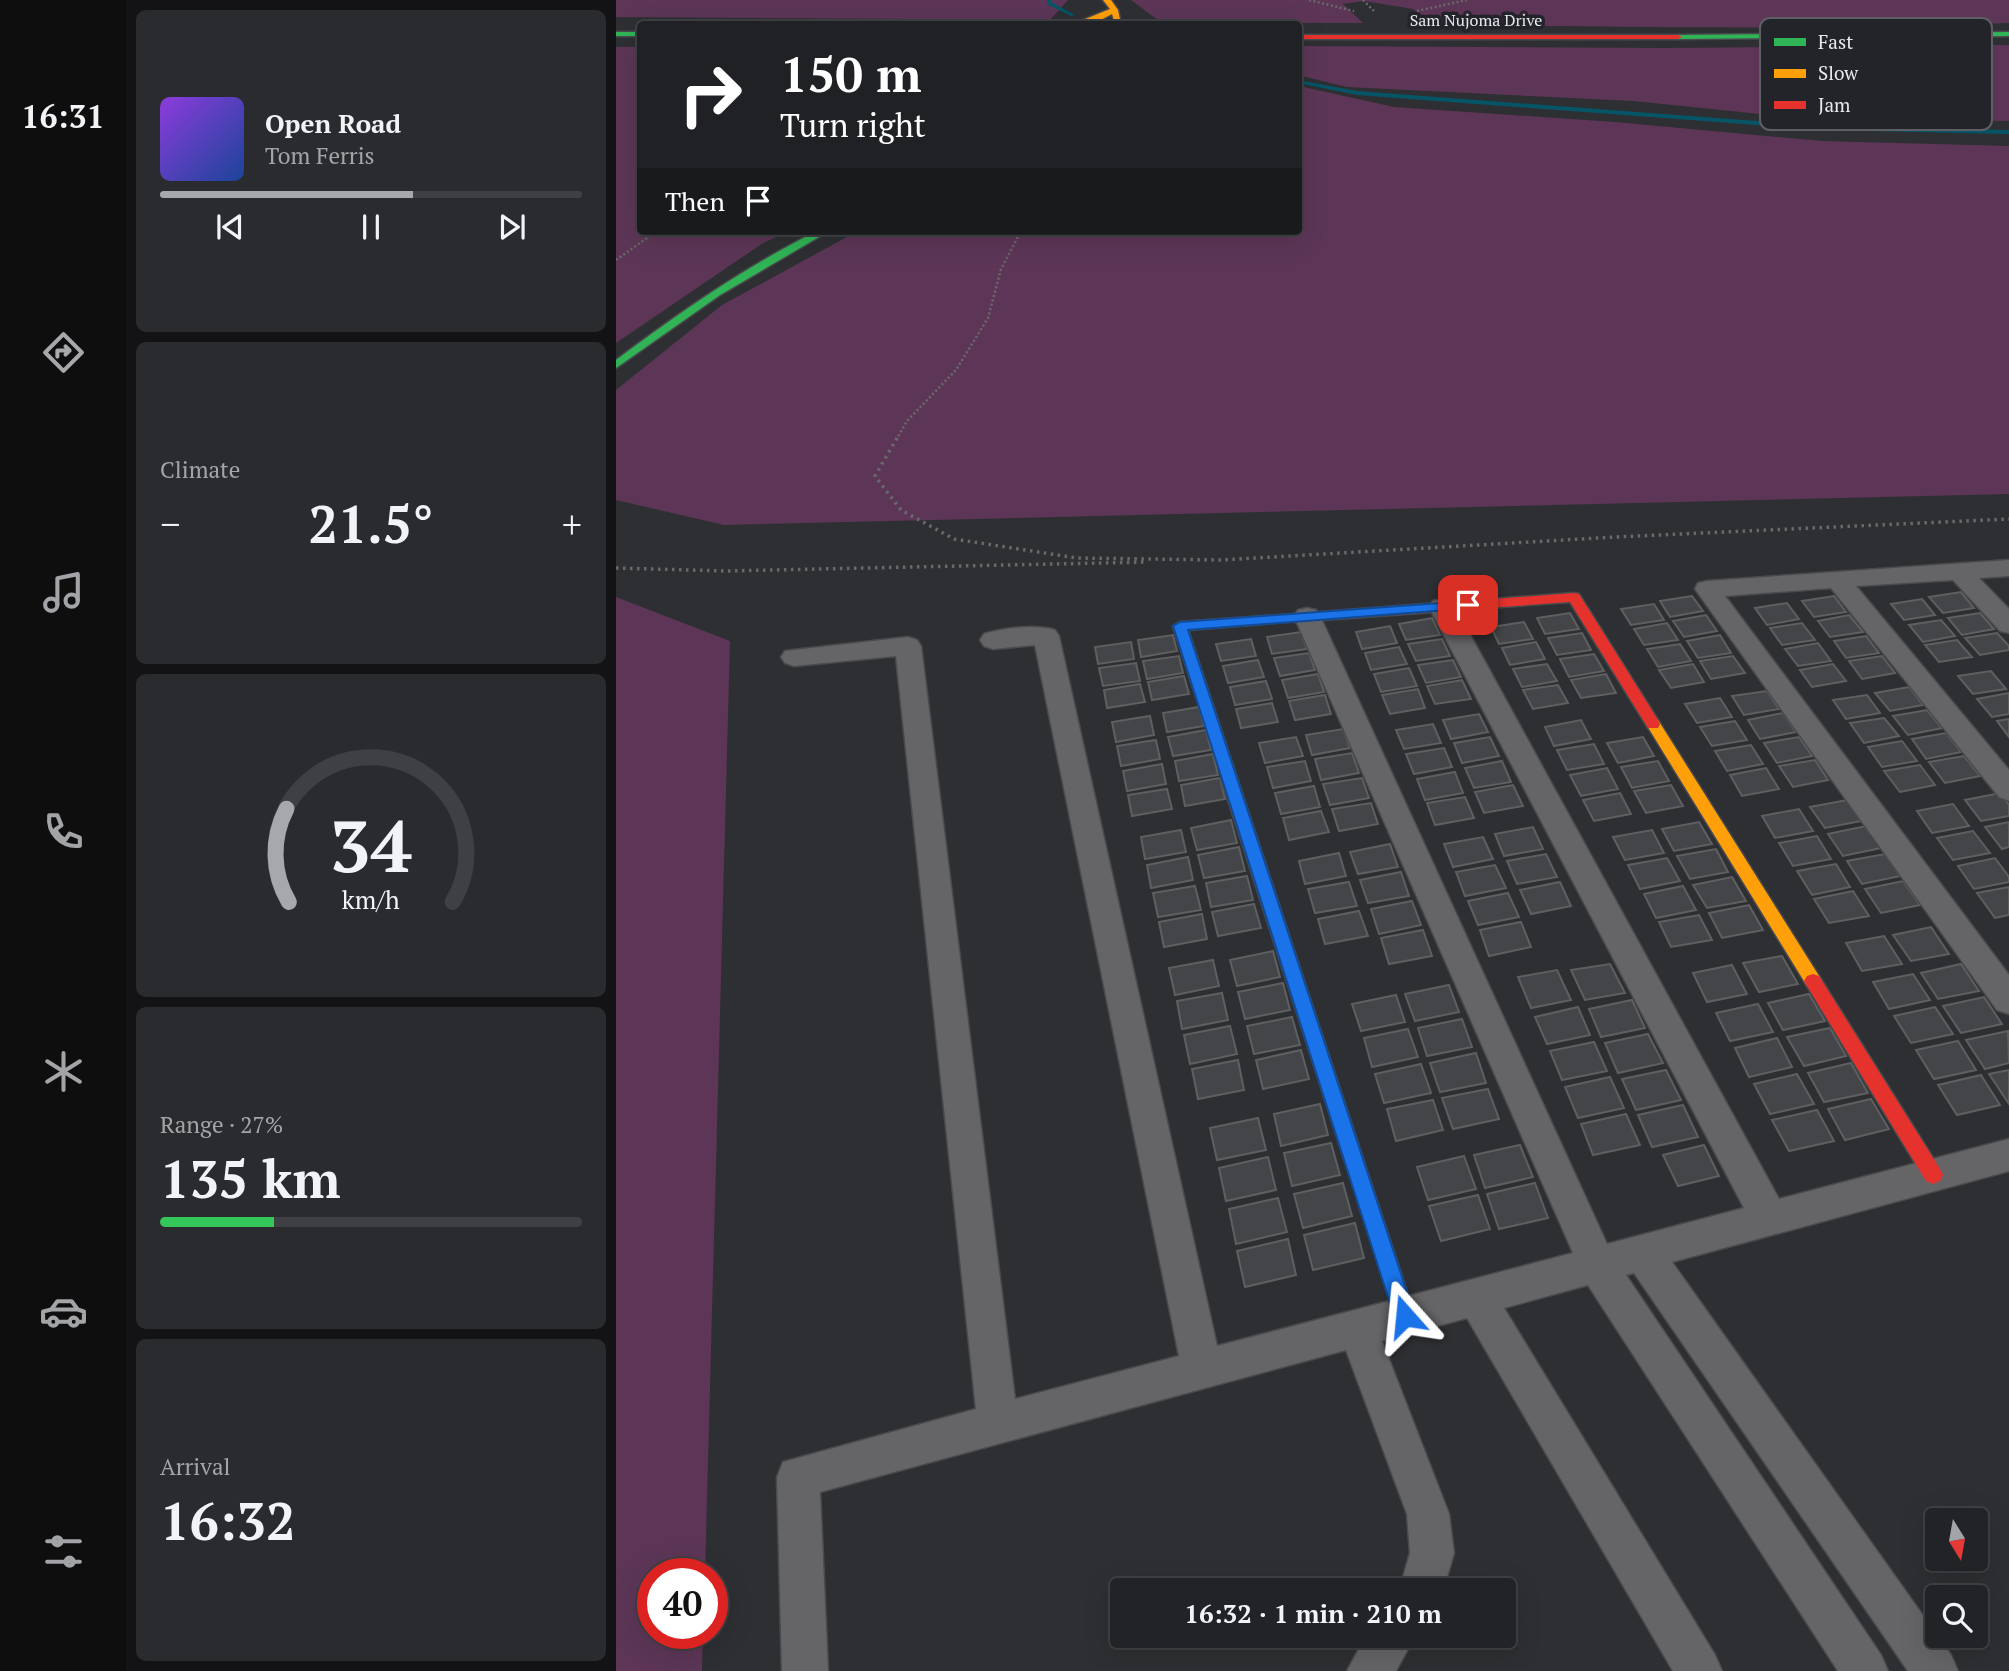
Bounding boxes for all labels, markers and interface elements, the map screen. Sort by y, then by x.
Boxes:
street label: Sam Nujoma Drive [1410,9,1542,31]
legend [1760,18,1992,130]
text: Fast [1818,29,1853,54]
text: 150 m [780,41,922,106]
icon: right [665,49,756,140]
text: Slow [1818,60,1859,85]
text: Jam [1818,92,1851,117]
text: 16:31 [21,95,105,137]
text: Turn right [780,104,926,146]
text: Open Road [265,106,401,140]
text: Tom Ferris [265,140,375,171]
icon: arrive [739,182,777,220]
text: Then [665,184,725,218]
icon: previous [211,208,249,246]
icon: pause [352,208,390,246]
icon: next [493,208,531,246]
icon: directions [39,328,88,377]
text: Climate [160,454,240,485]
text: 21.5° [308,489,434,558]
text: − [160,499,180,549]
text: + [562,499,582,549]
icon: music [39,568,88,617]
pin [1438,575,1498,635]
icon: arrive [1449,586,1487,624]
text: 34 [330,796,412,893]
icon: phone [39,807,88,856]
text: km/h [342,882,400,915]
icon: climate [39,1047,88,1096]
text: Range · 27% [160,1109,283,1140]
text: 135 km [160,1144,341,1213]
position arrow [1368,1279,1442,1353]
icon: car [39,1287,88,1336]
text: Arrival [160,1451,231,1482]
text: 16:32 [160,1486,295,1555]
north arrow [1925,1508,1988,1572]
map controls [1925,1508,1988,1648]
icon: filters [39,1527,88,1576]
speed limit sign: 40 [637,1558,728,1649]
button: search [1925,1585,1988,1648]
text: 16:32 · 1 min · 210 m [1184,1596,1442,1630]

